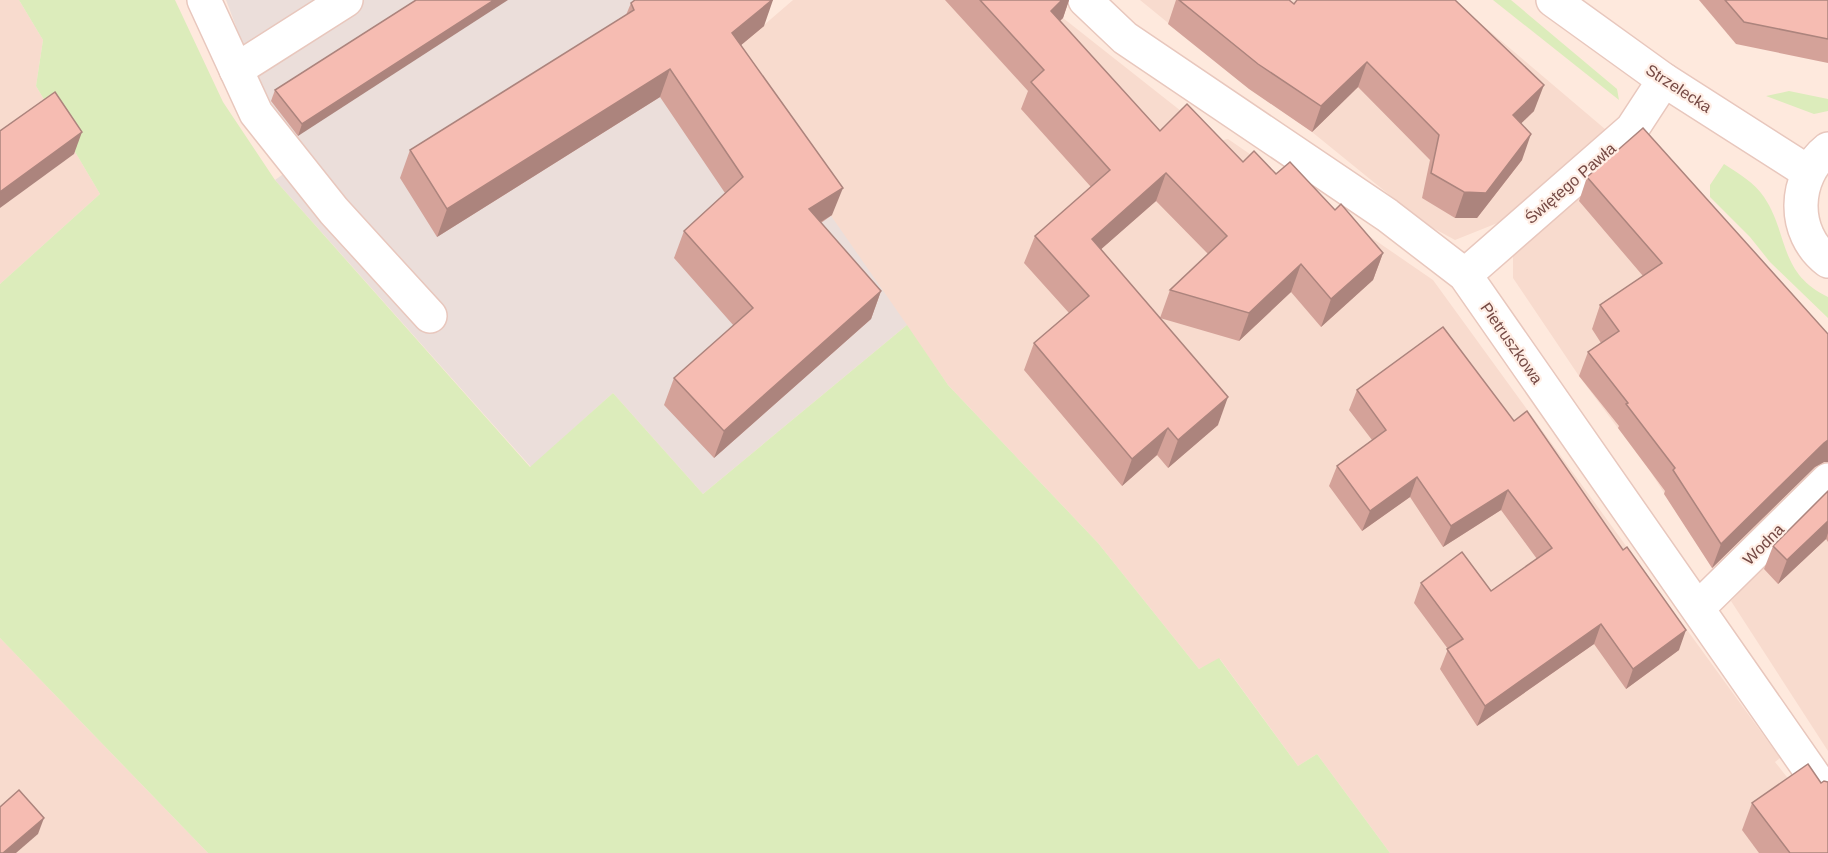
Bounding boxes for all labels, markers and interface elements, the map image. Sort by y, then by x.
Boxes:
street label: Strzelecka [1643,61,1715,116]
street label: Świętego Pawła [1521,139,1619,227]
street label: Pietruszkowa [1477,299,1546,387]
street label: Wodna [1740,520,1787,568]

